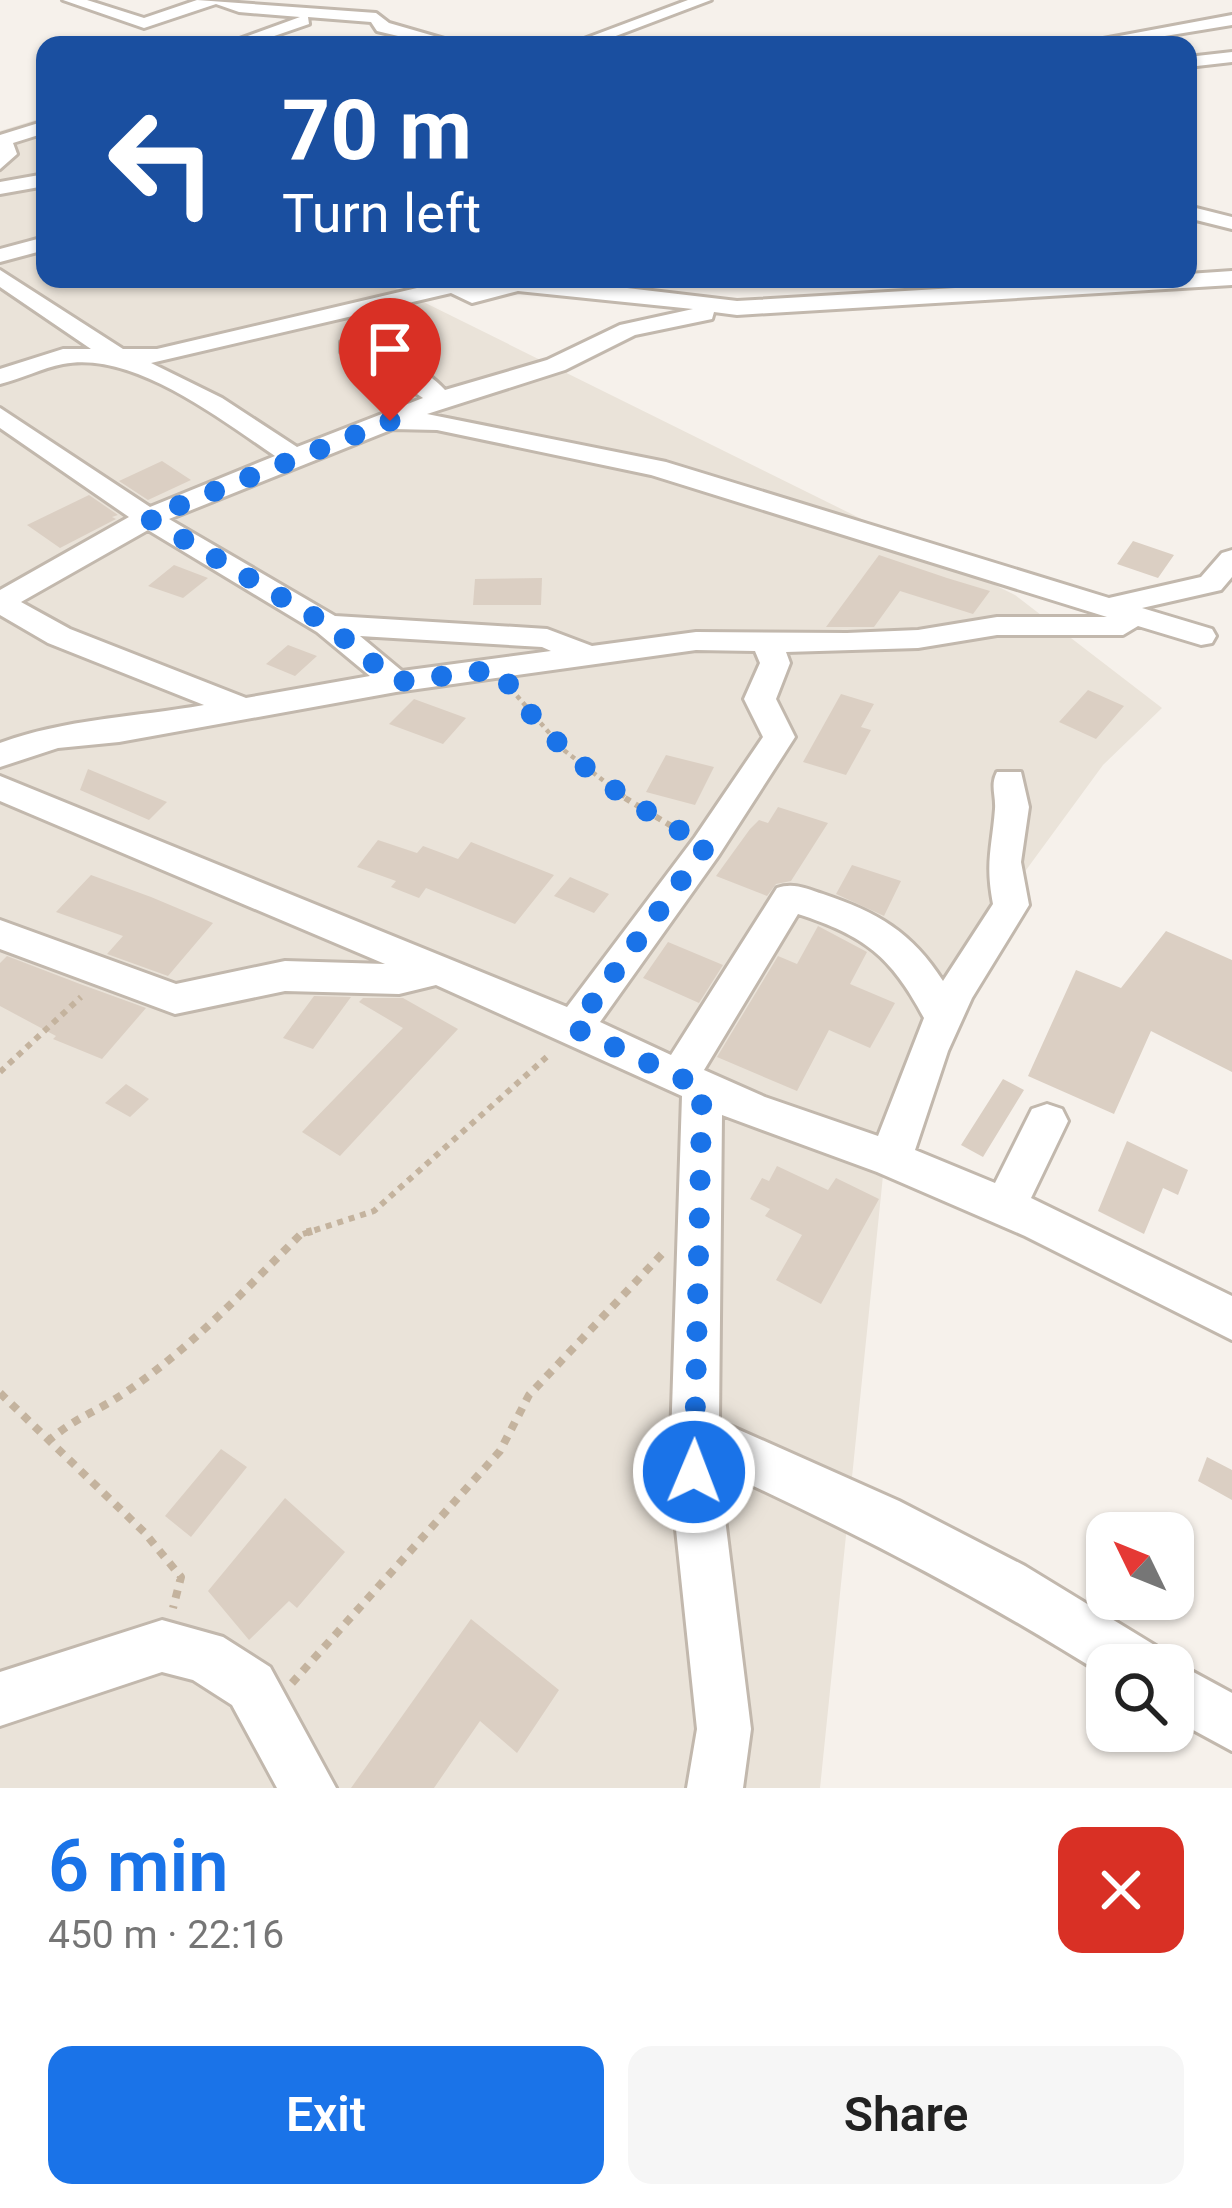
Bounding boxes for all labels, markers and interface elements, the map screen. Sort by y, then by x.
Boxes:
text: 70 m [282,81,472,180]
icon: left [84,84,240,240]
text: Turn left [282,182,481,245]
pin [339,298,441,421]
icon: arrive [357,316,423,382]
position arrow [631,1409,757,1535]
north arrow [1086,1512,1194,1620]
map controls [1086,1512,1194,1752]
button: search [1086,1644,1194,1752]
text: 6 min [48,1824,229,1909]
button: close [1058,1827,1184,1953]
text: 450 m · 22:16 [48,1912,284,1958]
button: Exit [48,2046,604,2184]
button: Share [628,2046,1184,2184]

